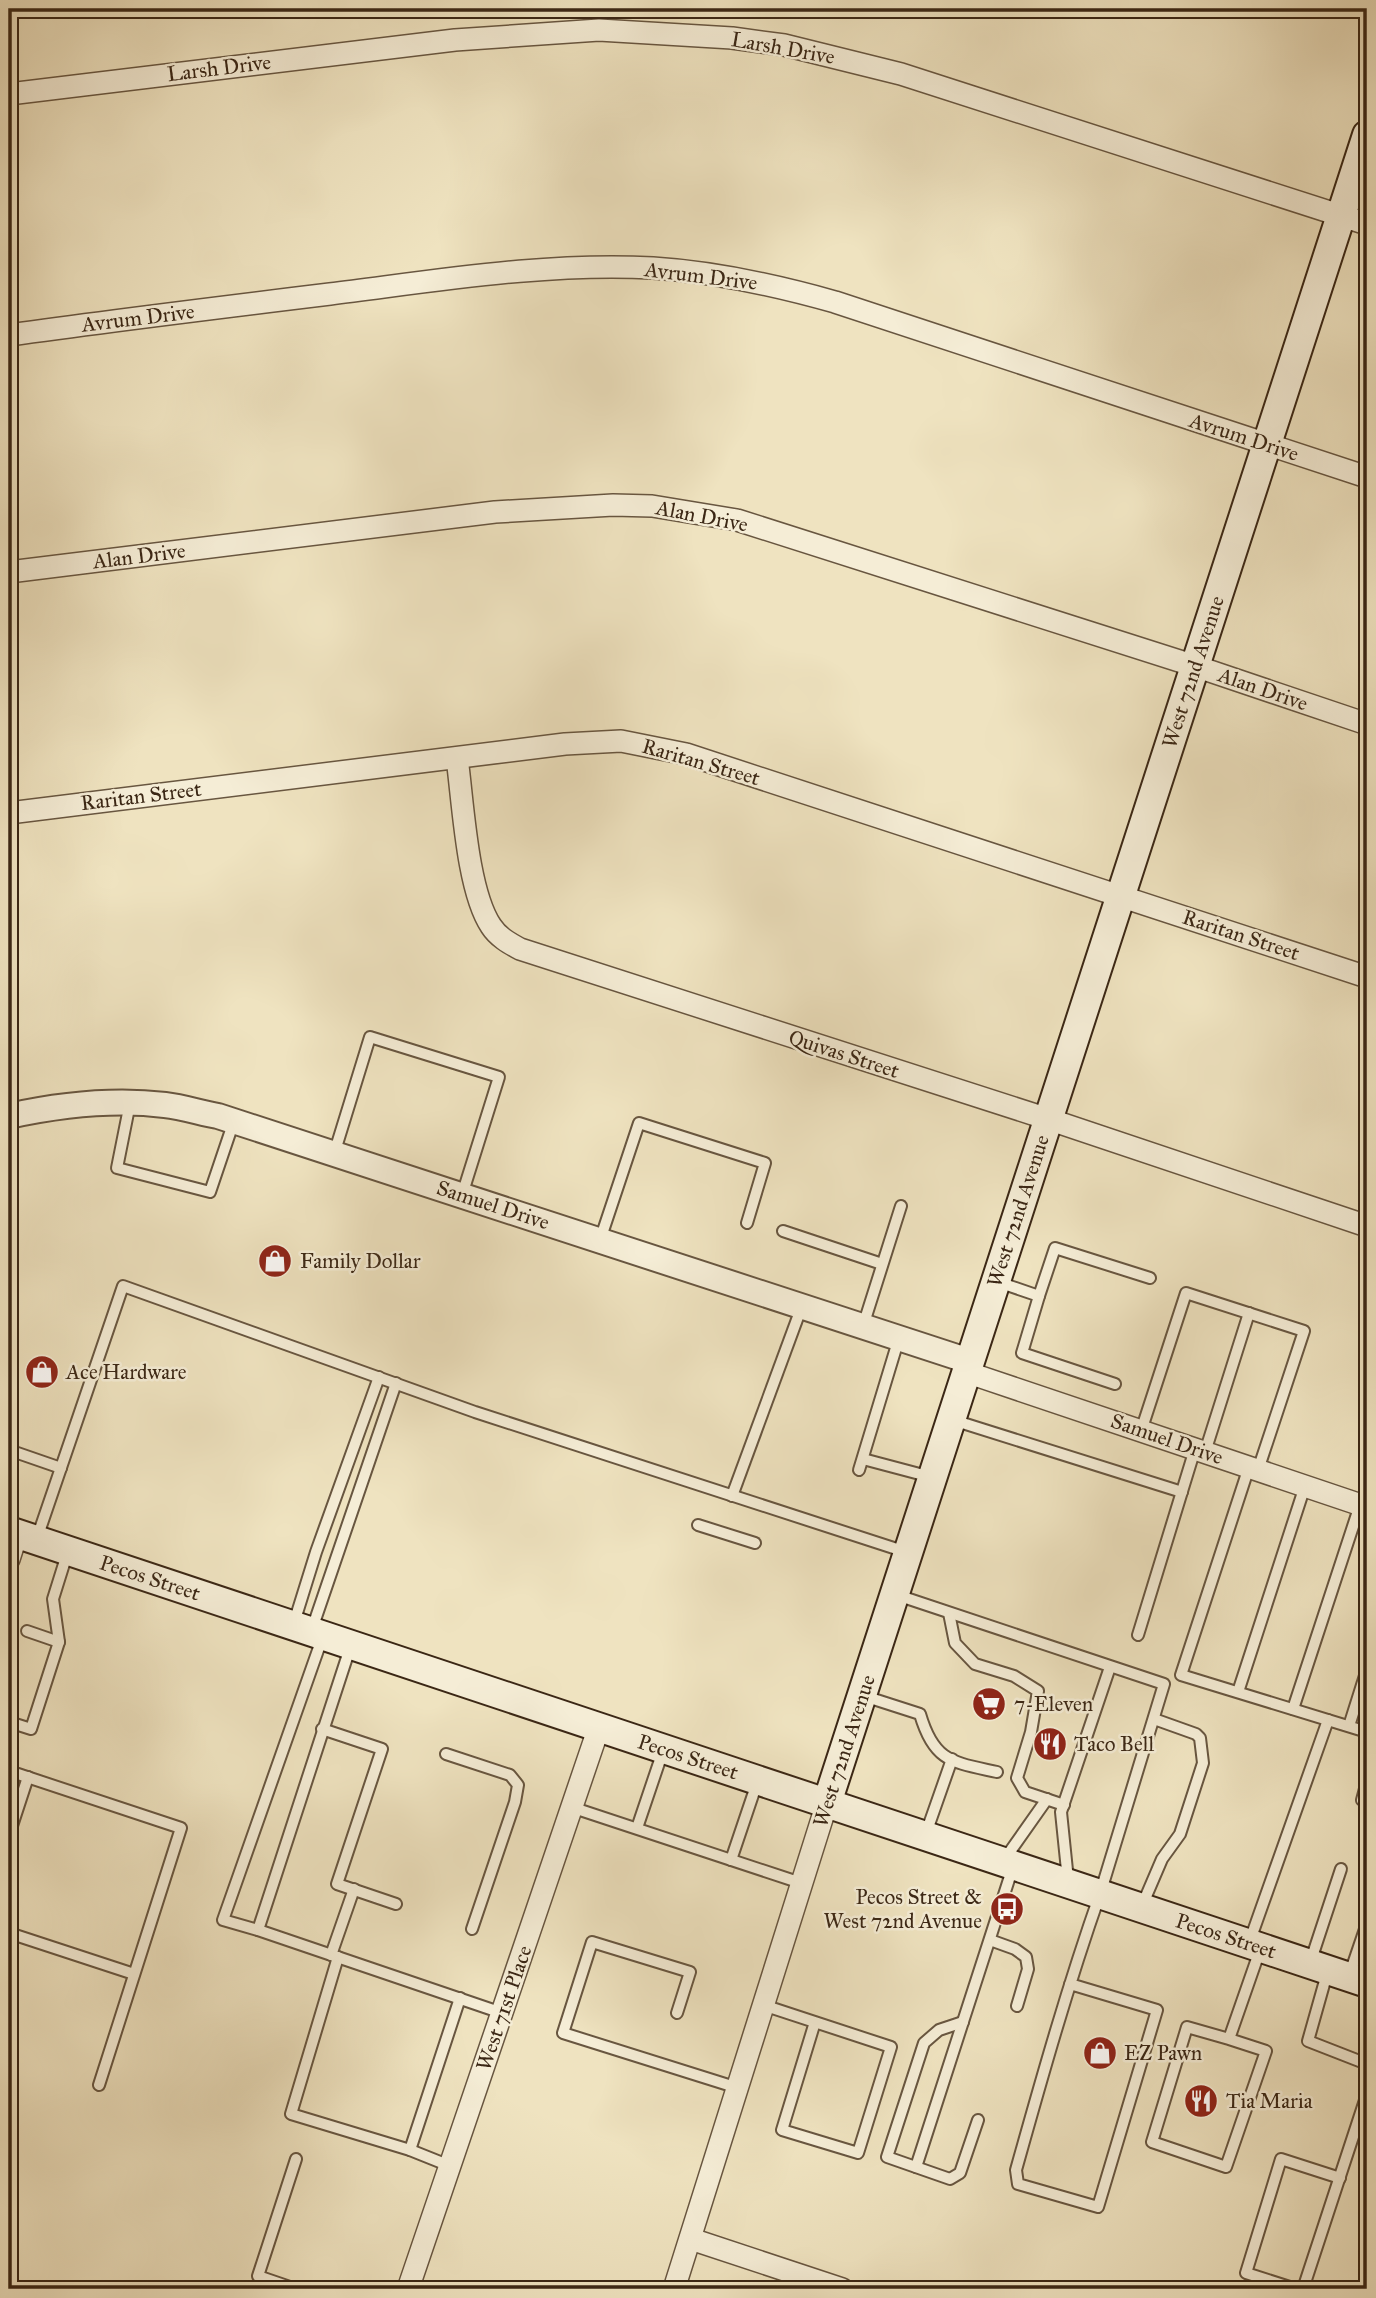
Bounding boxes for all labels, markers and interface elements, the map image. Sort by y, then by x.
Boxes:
street label: Larsh Drive [729,26,837,70]
street label: Larsh Drive [165,49,273,87]
street label: Avrum Drive [642,256,759,296]
street label: Avrum Drive [79,298,196,338]
street label: Avrum Drive [1185,407,1302,467]
street label: Alan Drive [653,494,750,538]
street label: Alan Drive [90,537,187,575]
street label: West 72nd Avenue [1156,592,1230,751]
street label: Alan Drive [1214,661,1311,717]
street label: Raritan Street [639,733,764,791]
street label: Raritan Street [79,776,203,816]
street label: Raritan Street [1179,904,1303,966]
street label: Quivas Street [785,1024,903,1084]
street label: West 72nd Avenue [981,1131,1055,1290]
street label: Samuel Drive [433,1175,553,1236]
shop icon: Family Dollar [256,1242,294,1280]
place label: Family Dollar [300,1248,421,1274]
shop icon: Ace Hardware [23,1353,61,1391]
place label: Ace Hardware [65,1359,187,1385]
street label: Samuel Drive [1107,1408,1227,1470]
street label: Pecos Street [96,1550,204,1607]
street label: West 72nd Avenue [807,1671,881,1830]
supermarket icon: 7-Eleven [970,1685,1008,1723]
place label: 7-Eleven [1014,1691,1093,1717]
restaurant icon: Taco Bell [1031,1725,1069,1763]
street label: Pecos Street [634,1729,742,1786]
place label: Taco Bell [1074,1731,1154,1757]
place label: Pecos Street & West 72nd Avenue [824,1884,982,1934]
bus stop icon: Pecos Street & West 72nd Avenue [988,1890,1026,1928]
street label: Pecos Street [1172,1908,1280,1965]
street label: West 71st Place [470,1942,538,2074]
shop icon: EZ Pawn [1081,2034,1119,2072]
place label: EZ Pawn [1124,2040,1202,2066]
restaurant icon: Tia Maria [1182,2082,1220,2120]
place label: Tia Maria [1226,2088,1313,2114]

